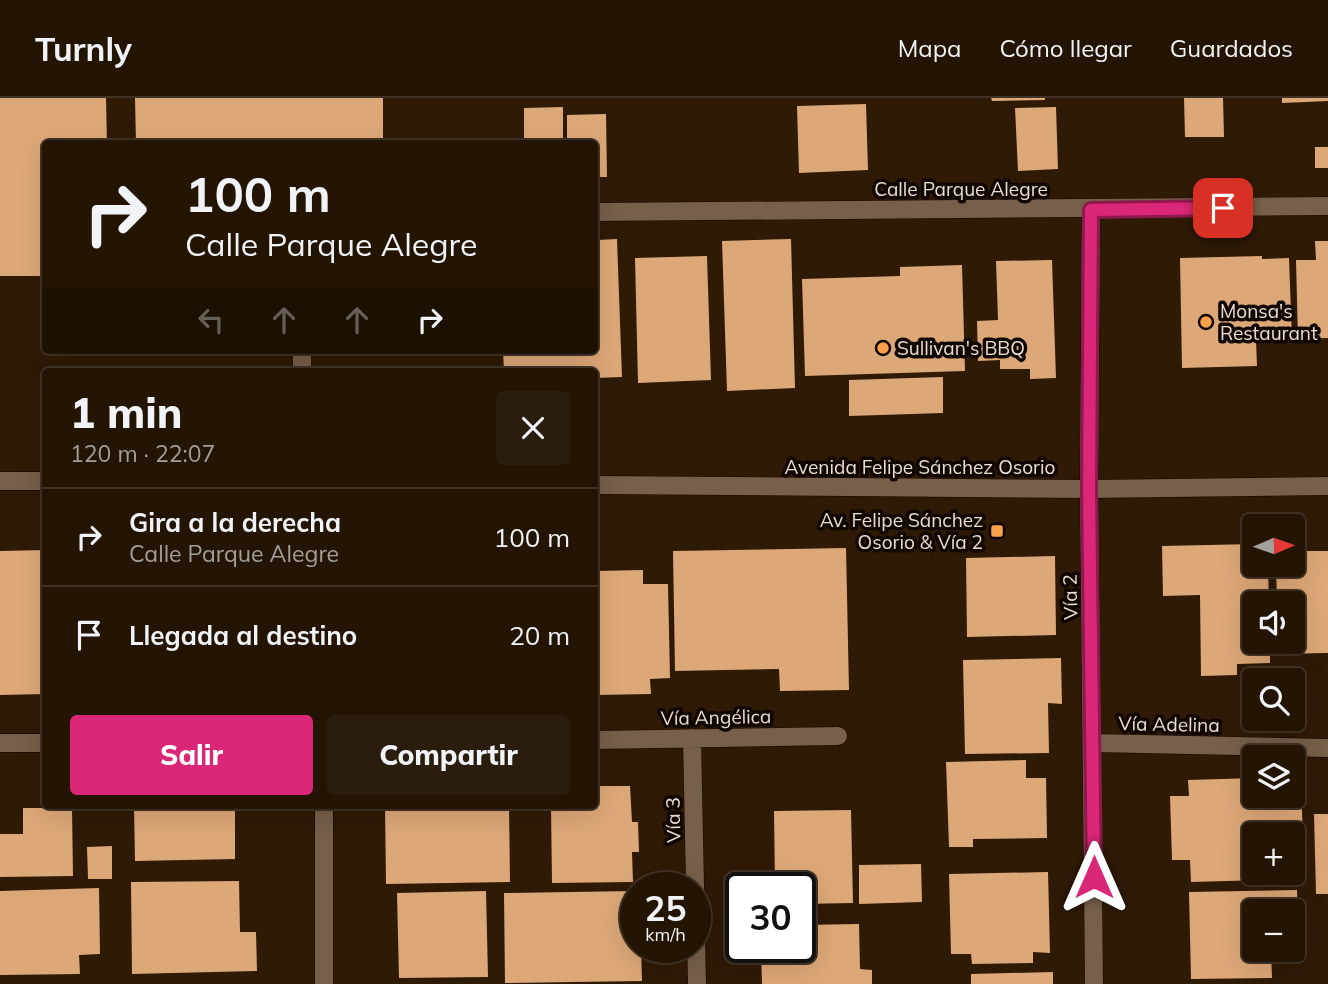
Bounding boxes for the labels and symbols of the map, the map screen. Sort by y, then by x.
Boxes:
street label: Calle Parque Alegre [874,177,1048,201]
pin [1193,178,1253,238]
place label: Monsa's Restaurant [1220,299,1318,345]
marker: Monsa's Restaurant [1198,314,1214,330]
place label: Sullivan's BBQ [897,336,1025,360]
marker: Sullivan's BBQ [875,340,891,356]
street label: Avenida Felipe Sánchez Osorio [785,455,1055,479]
place label: Av. Felipe Sánchez Osorio & Vía 2 [820,508,983,554]
north arrow [1242,514,1306,578]
marker: Av. Felipe Sánchez Osorio & Vía 2 [989,523,1005,539]
street label: Vía 2 [1058,574,1082,620]
street label: Vía Angélica [660,704,772,730]
street label: Vía Adelina [1118,711,1220,737]
street label: Vía 3 [661,797,685,843]
position arrow [1057,840,1131,914]
speed limit sign: 30 [725,872,816,963]

